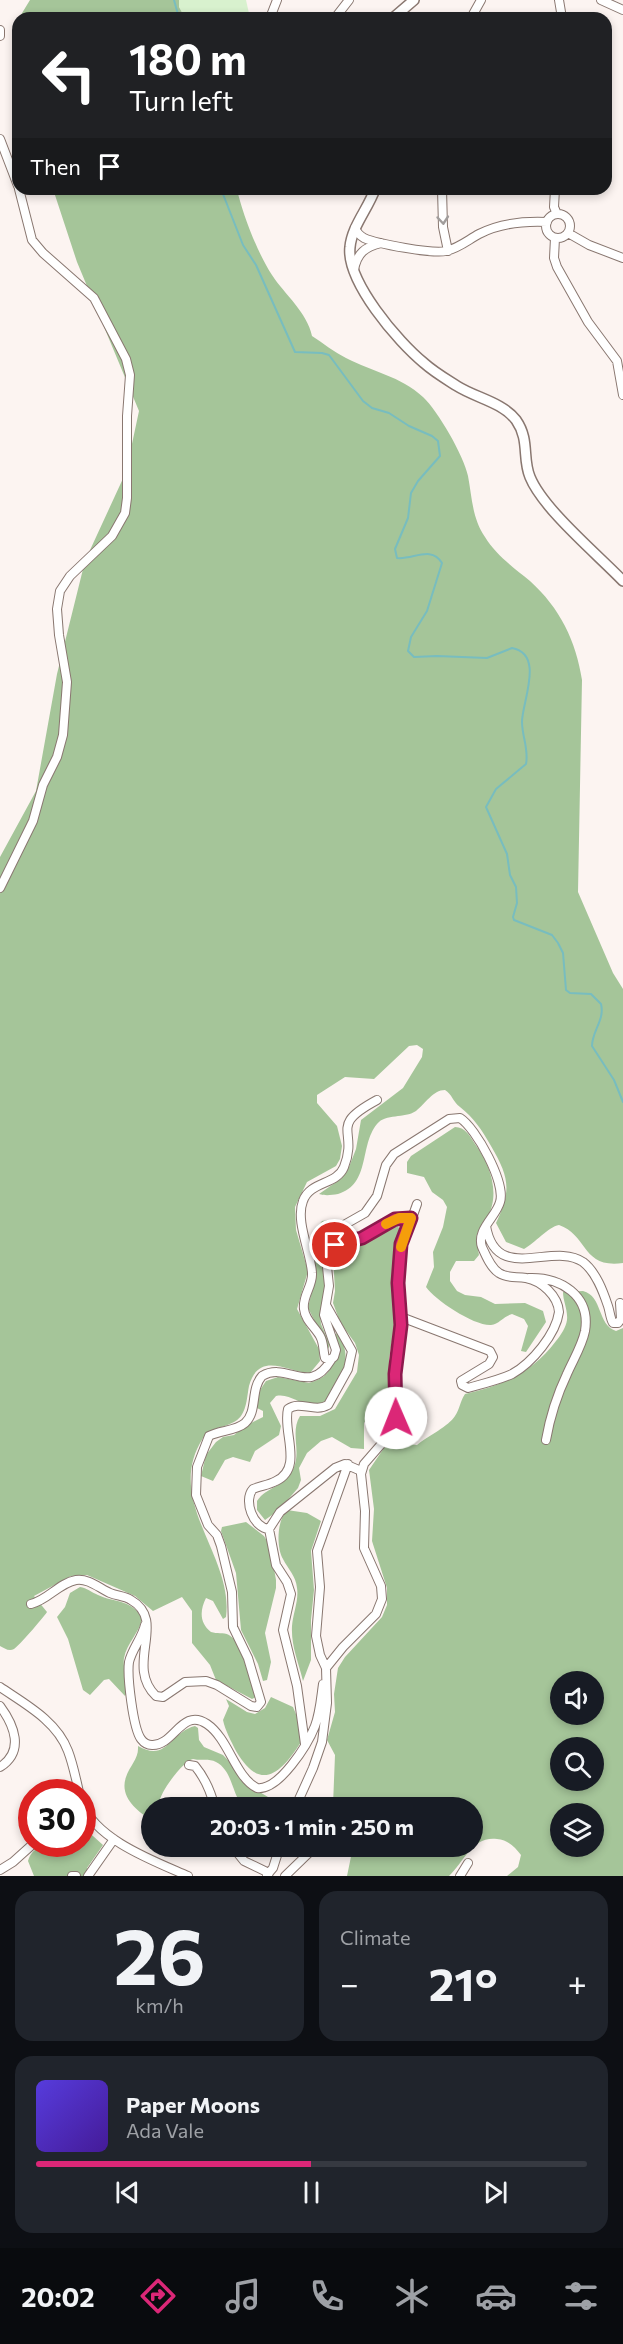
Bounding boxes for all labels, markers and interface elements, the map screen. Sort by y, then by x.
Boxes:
text: 180 m [129,32,247,84]
icon: left [30,36,108,114]
text: Turn left [129,84,233,117]
icon: arrive [93,150,126,183]
text: Then [30,153,81,180]
one-way arrow [436,215,449,225]
pin [309,1219,360,1270]
icon: arrive [318,1228,351,1261]
position arrow [364,1386,428,1450]
map controls [550,1671,604,1857]
button: sound [550,1671,604,1725]
button: search [550,1737,604,1791]
speed limit sign: 30 [18,1779,96,1857]
button: layers [550,1803,604,1857]
text: 20:03 · 1 min · 250 m [210,1813,414,1840]
text: 26 [113,1906,206,2001]
text: Climate [340,1925,410,1949]
text: 21° [429,1955,498,2010]
text: − [340,1962,359,2003]
text: + [568,1962,587,2003]
text: km/h [135,1993,184,2017]
text: Paper Moons [126,2091,260,2118]
text: Ada Vale [126,2118,204,2142]
icon: previous [111,2176,144,2209]
icon: pause [295,2176,328,2209]
icon: next [479,2176,512,2209]
icon: directions [137,2275,179,2317]
icon: music [222,2275,264,2317]
icon: phone [306,2275,348,2317]
icon: climate [391,2275,433,2317]
icon: car [475,2275,517,2317]
icon: filters [560,2275,602,2317]
text: 20:02 [21,2280,95,2313]

